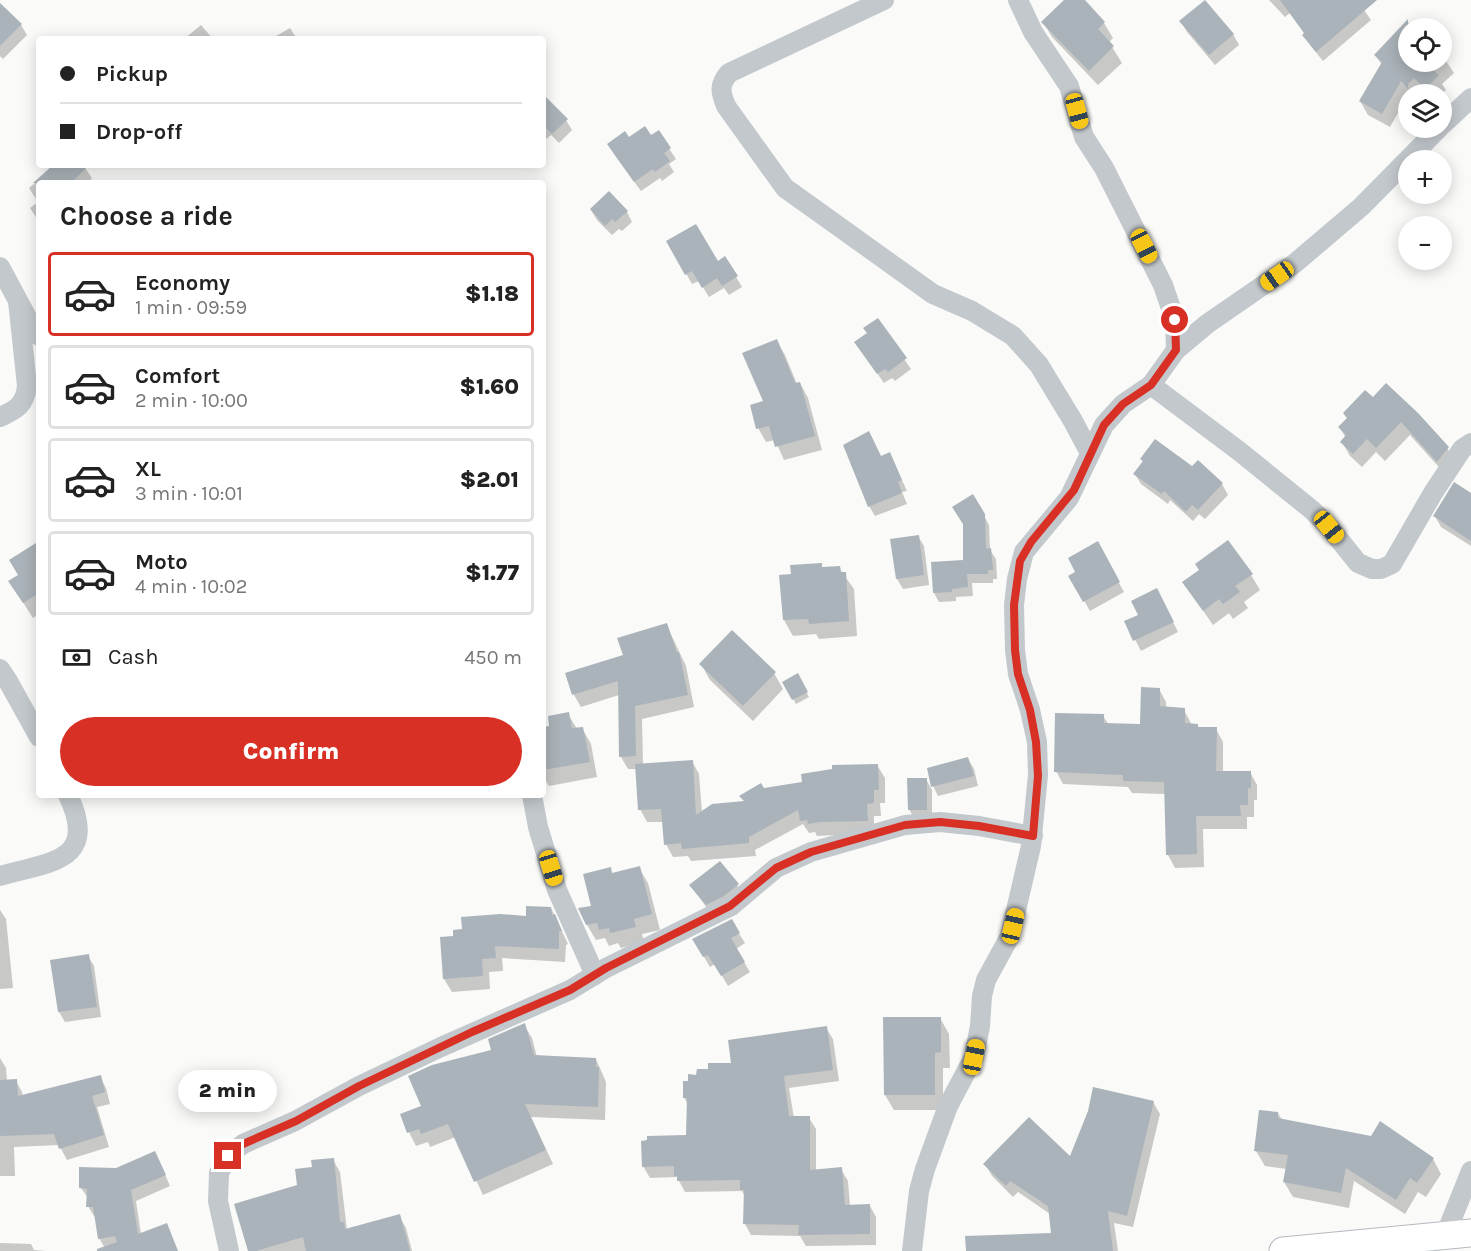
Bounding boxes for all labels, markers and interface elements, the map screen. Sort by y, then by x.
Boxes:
map controls [1398,18,1452,270]
button: locate [1398,18,1452,72]
text: Pickup [96,61,168,87]
button: layers [1398,84,1452,138]
car [1064,91,1090,131]
text: Drop-off [96,119,182,145]
button: + [1398,150,1452,204]
text: Choose a ride [60,200,233,232]
button: − [1398,216,1452,270]
car [1128,226,1160,266]
car [1257,258,1297,294]
icon: car [63,267,117,321]
text: Economy [135,270,230,296]
text: $1.18 [465,281,519,307]
text: 1 min · 09:59 [135,296,247,319]
route start [1161,306,1188,333]
icon: car [63,360,117,414]
text: Comfort [135,363,220,389]
text: $1.60 [460,374,519,400]
text: 2 min · 10:00 [135,389,248,412]
icon: car [63,453,117,507]
text: XL [135,456,161,482]
text: $2.01 [460,467,519,493]
text: 3 min · 10:01 [135,482,243,505]
car [1311,507,1347,547]
icon: car [63,546,117,600]
text: Moto [135,549,188,575]
text: $1.77 [465,560,519,586]
text: 4 min · 10:02 [135,575,247,598]
icon: cash [60,641,93,674]
text: Cash [108,644,158,670]
text: 450 m [464,646,522,669]
button: Confirm [60,717,522,786]
car [537,848,565,888]
car [1000,906,1026,946]
car [962,1038,986,1076]
callout: 2 min [178,1069,278,1111]
text: 2 min [199,1079,256,1102]
route end [214,1142,241,1169]

